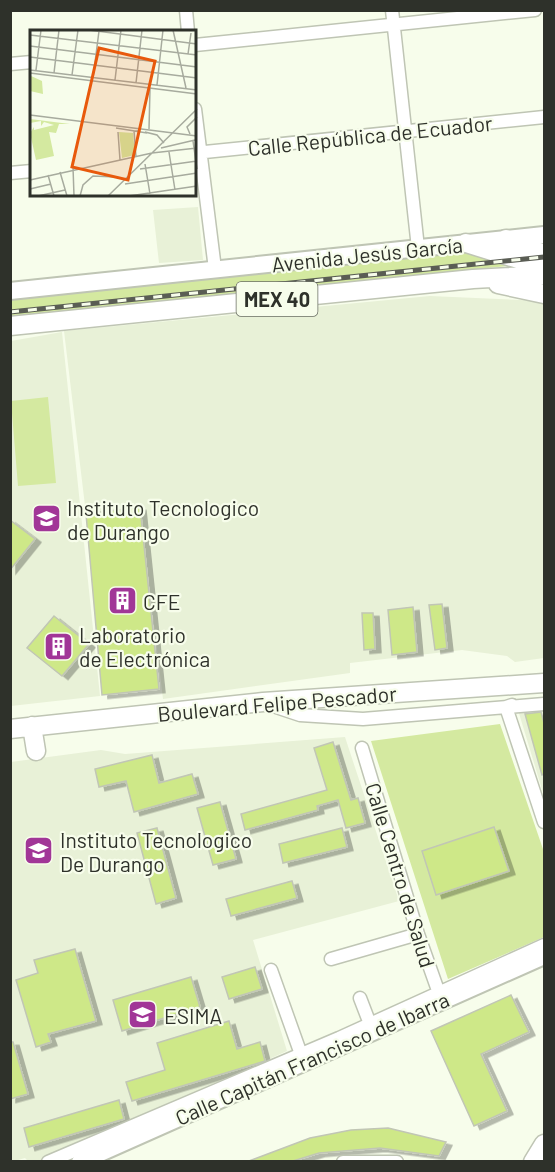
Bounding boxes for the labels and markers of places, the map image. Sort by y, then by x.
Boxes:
place label: Instituto Tecnologico de Durango [67,495,259,544]
school or university icon: Instituto Tecnologico de Durango [30,503,62,535]
building icon: CFE [106,585,138,617]
place label: CFE [143,589,180,614]
place label: Laboratorio de Electrónica [79,622,210,671]
building icon: Laboratorio de Electrónica [42,630,74,662]
place label: Instituto Tecnologico De Durango [60,827,252,876]
school or university icon: Instituto Tecnologico De Durango [23,835,55,867]
school or university icon: ESIMA [127,999,159,1031]
place label: ESIMA [164,1003,222,1028]

